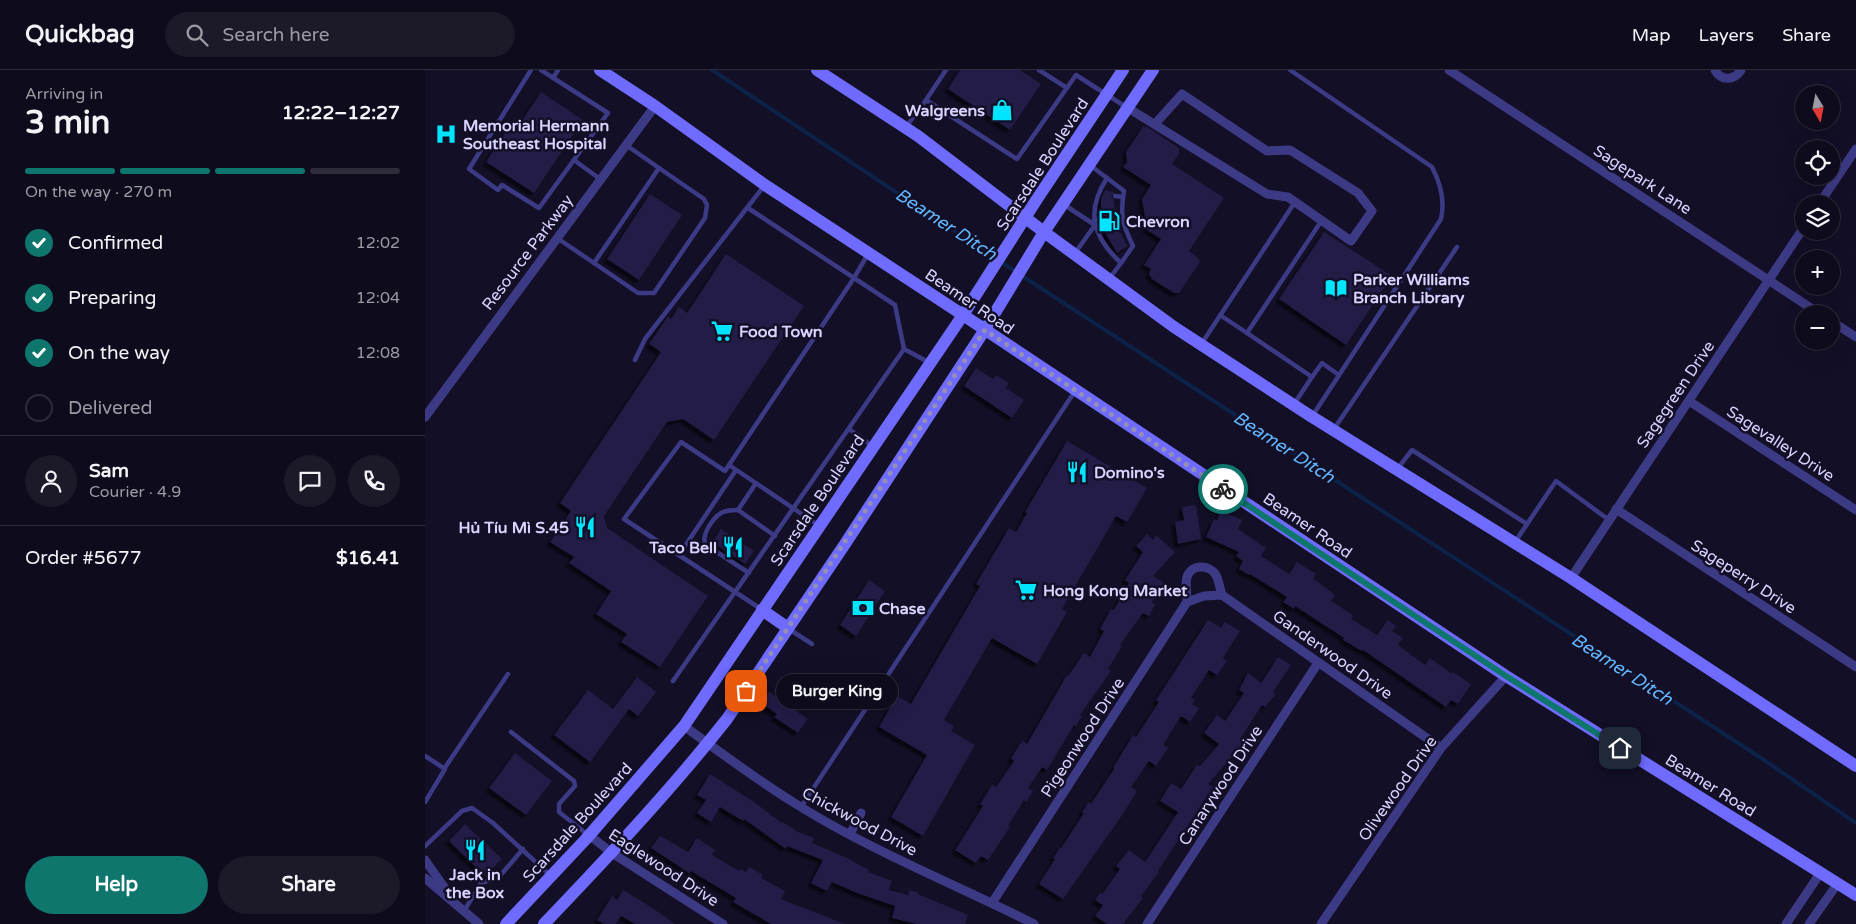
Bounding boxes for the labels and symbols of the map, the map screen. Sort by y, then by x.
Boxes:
north arrow [1795,85,1840,130]
street label: Scarsdale Boulevard [992,94,1093,235]
shop icon: Walgreens [989,97,1015,123]
place label: Walgreens [905,101,985,121]
place label: Memorial Hermann Southeast Hospital [463,116,609,154]
hospital icon: Memorial Hermann Southeast Hospital [433,121,459,147]
street label: Sagepark Lane [1590,141,1695,219]
water label: Beamer Ditch [891,183,1002,265]
street label: Resource Parkway [478,191,578,314]
fuel station icon: Chevron [1096,208,1122,234]
place label: Chevron [1126,212,1190,232]
street label: Beamer Road [921,265,1018,339]
place label: Parker Williams Branch Library [1353,270,1470,308]
library icon: Parker Williams Branch Library [1323,275,1349,301]
supermarket icon: Food Town [709,318,735,344]
place label: Food Town [739,322,823,342]
street label: Sagegreen Drive [1632,337,1719,452]
street label: Sagevalley Drive [1723,402,1838,486]
water label: Beamer Ditch [1229,406,1340,488]
street label: Scarsdale Boulevard [766,431,869,570]
restaurant icon: Domino's [1064,459,1090,485]
place label: Domino's [1094,463,1165,483]
courier [1198,464,1248,514]
street label: Beamer Road [1259,489,1356,563]
restaurant icon: Hủ Tíu Mì S.45 [572,514,598,540]
place label: Hủ Tíu Mì S.45 [459,518,569,538]
restaurant icon: Taco Bell [720,534,746,560]
street label: Sageperry Drive [1687,535,1800,618]
place label: Taco Bell [648,538,717,558]
supermarket icon: Hong Kong Market [1013,577,1039,603]
place label: Hong Kong Market [1043,581,1188,601]
bank icon: Chase [850,595,876,621]
place label: Chase [879,599,926,619]
street label: Ganderwood Drive [1269,606,1396,704]
water label: Beamer Ditch [1567,628,1678,710]
pin [725,670,767,712]
callout: Burger King [776,674,899,708]
street label: Pigeonwood Drive [1037,674,1129,801]
street label: Canarywood Drive [1175,722,1267,849]
pin [1599,727,1641,769]
street label: Olivewood Drive [1354,732,1442,845]
street label: Beamer Road [1661,750,1760,822]
street label: Scarsdale Boulevard [519,759,637,887]
street label: Chickwood Drive [798,783,921,861]
street label: Eaglewood Drive [604,825,723,911]
restaurant icon: Jack in the Box [462,837,488,863]
place label: Jack in the Box [445,865,504,903]

